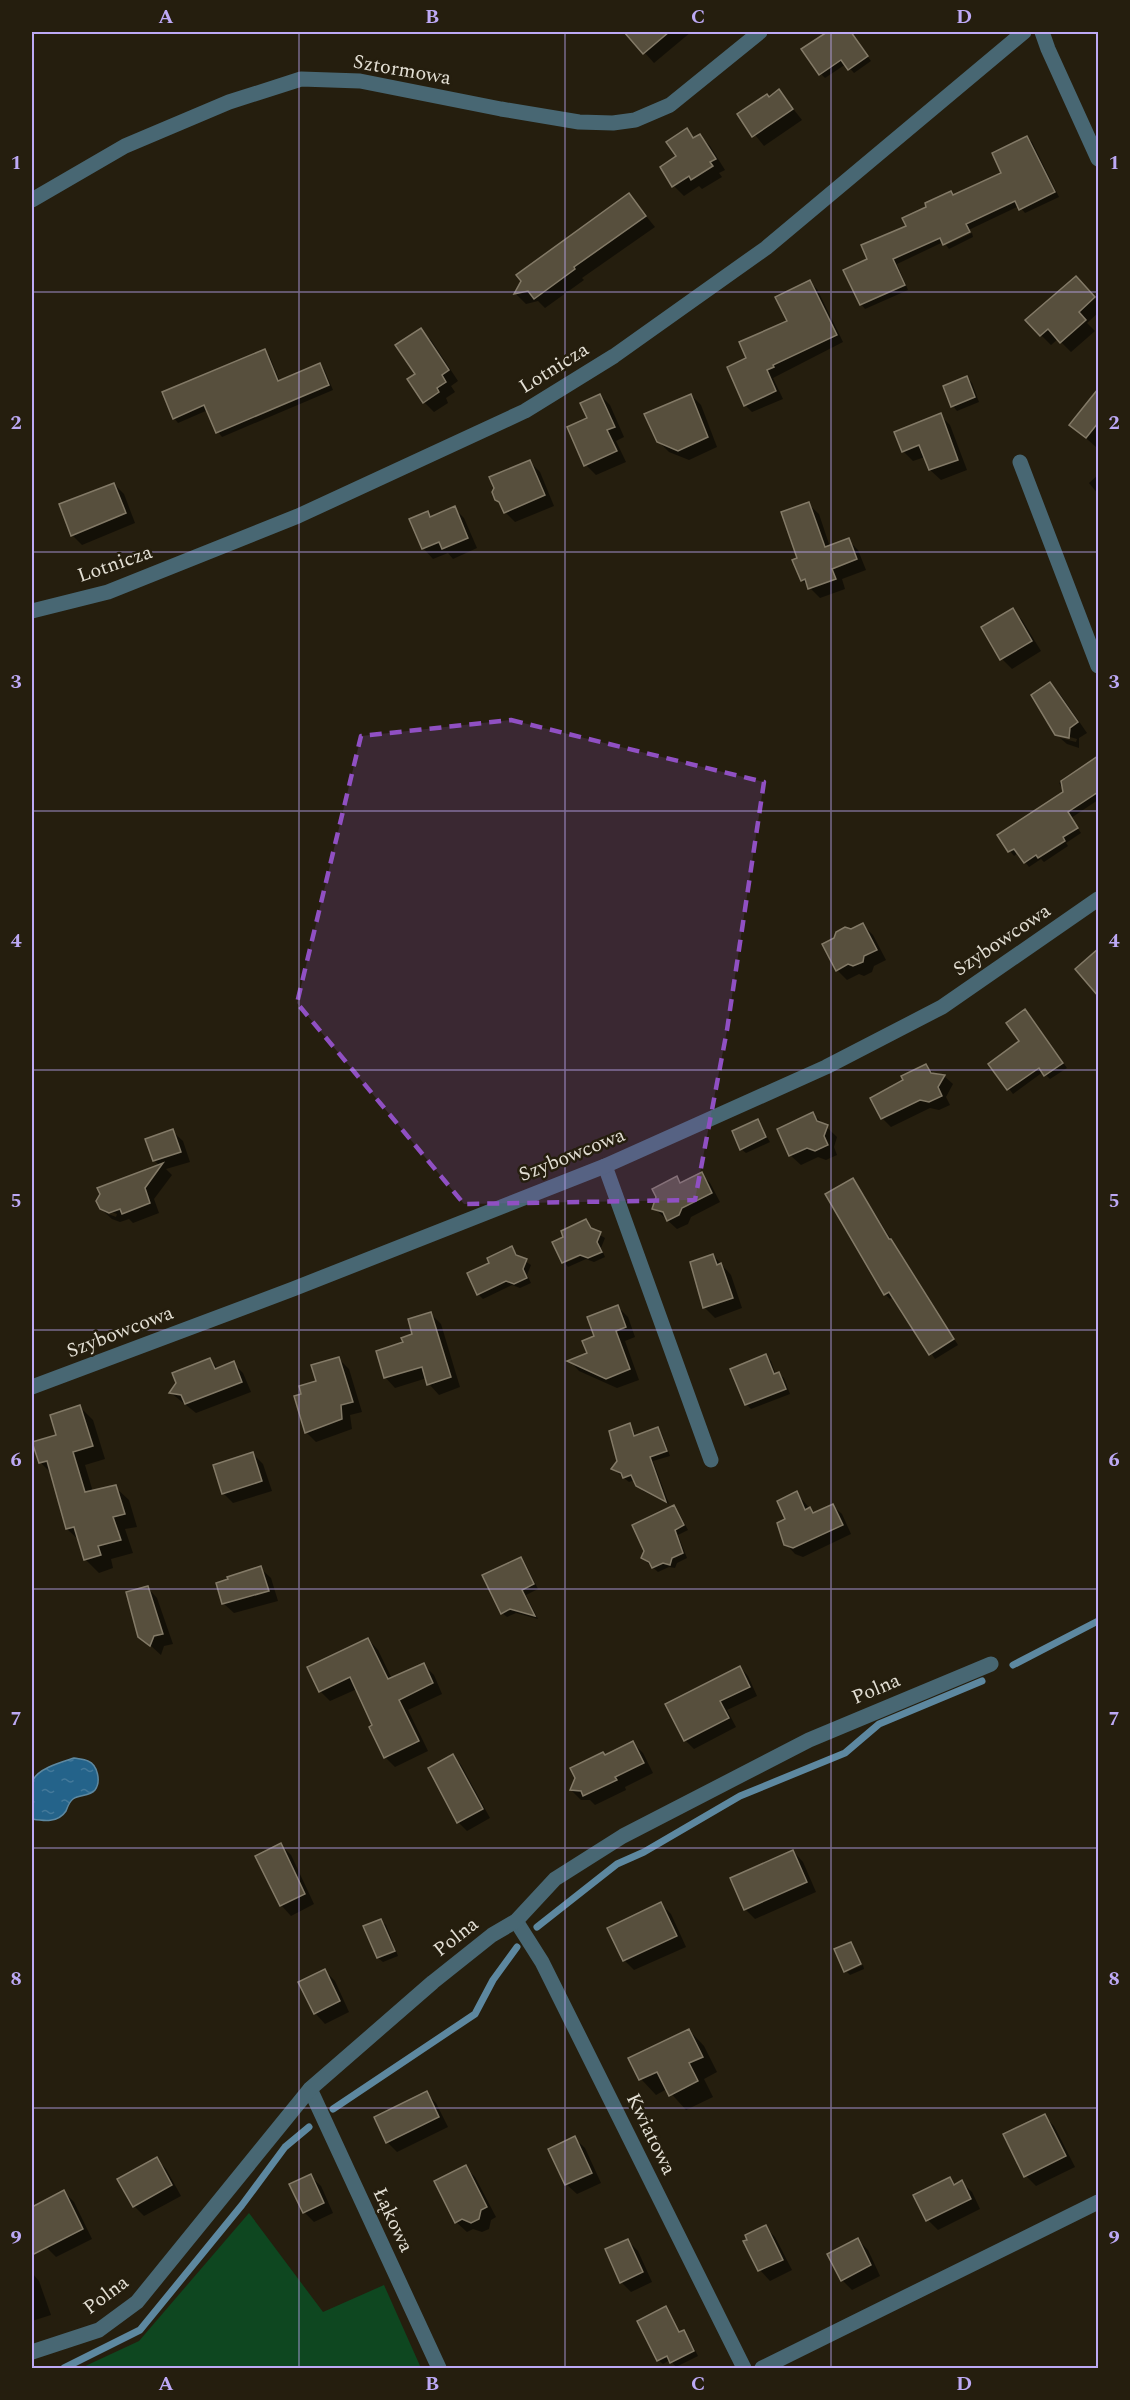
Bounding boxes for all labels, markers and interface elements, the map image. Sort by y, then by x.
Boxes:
text: A [158,2,174,32]
text: B [425,2,439,32]
text: C [691,2,705,32]
text: D [956,2,972,32]
street label: Sztormowa [351,47,454,93]
text: 1 [10,148,22,178]
text: 1 [1108,148,1120,178]
street label: Lotnicza [513,335,595,401]
text: 2 [10,408,22,438]
text: 2 [1108,408,1120,438]
street label: Lotnicza [73,537,157,591]
text: 3 [10,667,22,697]
text: 3 [1108,667,1120,697]
street label: Szybowcowa [947,896,1057,984]
text: 4 [10,926,22,956]
text: 4 [1108,926,1120,956]
street label: Szybowcowa [514,1120,630,1190]
text: 5 [10,1186,22,1216]
text: 5 [1108,1186,1120,1216]
street label: Szybowcowa [62,1298,178,1366]
text: 6 [10,1445,22,1475]
text: 6 [1108,1445,1120,1475]
street label: Polna [847,1665,905,1713]
text: 7 [10,1704,22,1734]
text: 7 [1108,1704,1120,1734]
street label: Polna [427,1910,485,1964]
text: 8 [10,1964,22,1994]
text: 8 [1108,1964,1120,1994]
street label: Kwiatowa [618,2088,684,2180]
street label: Łąkowa [365,2183,421,2258]
text: 9 [10,2223,22,2253]
text: 9 [1108,2223,1120,2253]
street label: Polna [77,2268,135,2322]
text: A [158,2369,174,2399]
text: B [425,2369,439,2399]
text: C [691,2369,705,2399]
text: D [956,2369,972,2399]

